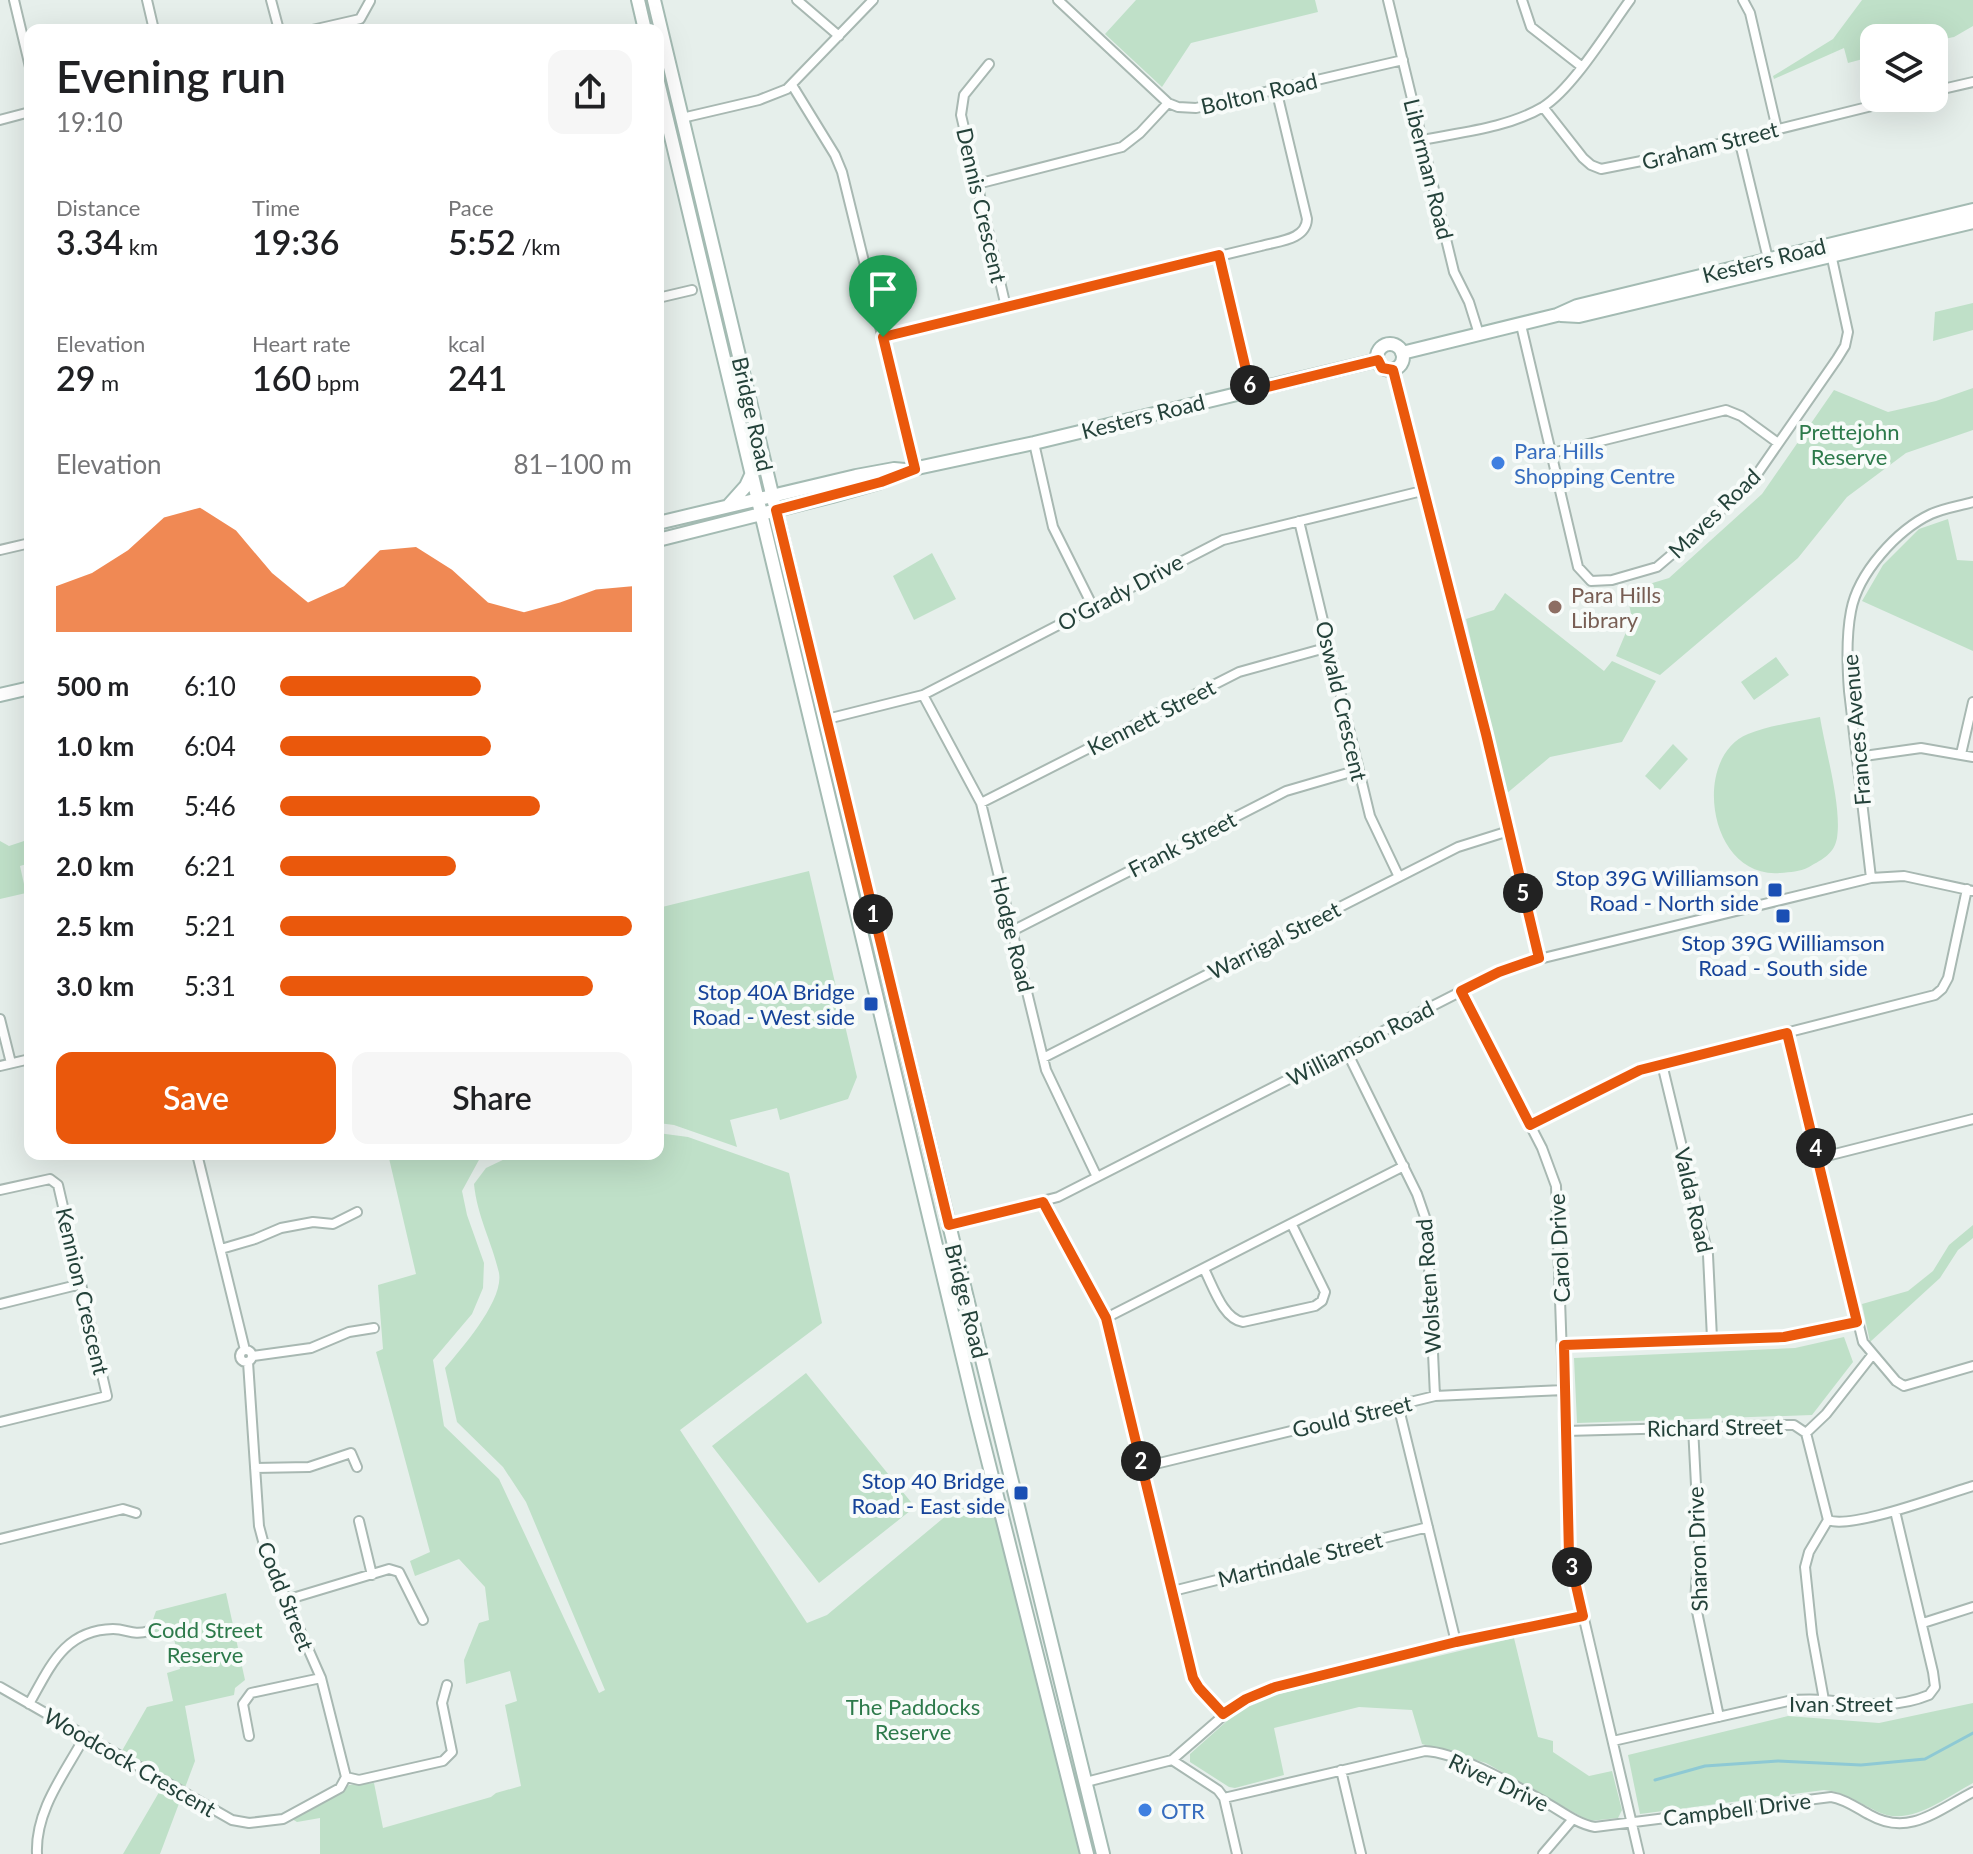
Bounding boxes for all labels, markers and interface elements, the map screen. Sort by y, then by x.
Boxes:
map controls [1860,24,1948,112]
button: layers [1860,24,1948,112]
text: Evening run [56,50,286,102]
button: share [548,50,632,134]
street label: Bolton Road [1198,66,1320,120]
street label: Liberman Road [1398,96,1460,242]
text: 19:10 [56,106,123,138]
street label: Graham Street [1639,115,1781,175]
street label: Dennis Crescent [951,125,1013,285]
text: Distance [56,194,140,221]
text: Time [252,194,300,221]
text: Pace [448,194,494,221]
text: 3.34 [56,221,123,262]
text: 19:36 [252,221,340,262]
text: 5:52 [448,221,516,262]
street label: Kesters Road [1699,232,1829,288]
text: km [123,233,158,260]
text: /km [516,233,561,260]
pin [849,255,917,337]
icon: arrive [861,267,905,311]
text: Elevation [56,330,145,357]
text: Heart rate [252,330,351,357]
text: kcal [448,330,485,357]
street label: Bridge Road [727,354,779,474]
text: 29 [56,357,95,398]
text: 160 [252,357,311,398]
text: 241 [448,357,507,398]
pin: 6 [1230,365,1270,405]
text: m [95,369,119,396]
text: bpm [311,369,360,396]
text: 6 [1244,371,1256,398]
street label: Kesters Road [1078,388,1208,444]
park label: Prettejohn Reserve [1799,418,1900,470]
place label: Para Hills Shopping Centre [1514,437,1675,489]
text: Elevation [56,448,162,480]
text: 81–100 m [513,448,632,480]
marker: Para Hills Shopping Centre [1489,454,1507,472]
street label: Maves Road [1662,463,1766,563]
street label: O'Grady Drive [1053,548,1187,636]
place label: Para Hills Library [1571,581,1661,633]
marker: Para Hills Library [1546,598,1564,616]
street label: Oswald Crescent [1310,618,1374,784]
street label: Frances Avenue [1836,653,1876,807]
text: 500 m [56,670,129,702]
text: 6:10 [184,670,236,702]
street label: Kennett Street [1082,673,1220,761]
text: 1.0 km [56,730,134,762]
text: 6:04 [184,730,236,762]
text: 1.5 km [56,790,134,822]
text: 5:46 [184,790,236,822]
street label: Frank Street [1124,805,1240,883]
text: 2.0 km [56,850,134,882]
text: 6:21 [184,850,236,882]
place label: Stop 39G Williamson Road - North side [1555,864,1759,916]
street label: Hodge Road [986,873,1040,995]
pin: 5 [1503,873,1543,913]
text: 5 [1517,879,1529,906]
marker: Stop 39G Williamson Road - North side [1766,881,1784,899]
pin: 1 [853,894,893,934]
street label: Warrigal Street [1203,895,1345,985]
text: 1 [867,900,879,927]
marker: Stop 39G Williamson Road - South side [1774,907,1792,925]
text: 2.5 km [56,910,134,942]
text: 5:21 [184,910,236,942]
place label: Stop 39G Williamson Road - South side [1681,929,1885,981]
text: 3.0 km [56,970,134,1002]
text: 5:31 [184,970,236,1002]
place label: Stop 40A Bridge Road - West side [692,978,855,1030]
street label: Williamson Road [1282,994,1438,1092]
marker: Stop 40A Bridge Road - West side [862,995,880,1013]
button: Save [56,1052,336,1144]
button: Share [352,1052,632,1144]
pin: 4 [1796,1128,1836,1168]
text: 4 [1810,1134,1822,1161]
street label: Valda Road [1669,1145,1719,1255]
street label: Carol Drive [1543,1193,1575,1303]
street label: Kennion Crescent [51,1205,115,1377]
street label: Wolsten Road [1410,1218,1446,1354]
street label: Bridge Road [940,1241,994,1361]
street label: Gould Street [1290,1389,1414,1443]
street label: Richard Street [1647,1412,1783,1442]
pin: 2 [1121,1441,1161,1481]
text: 2 [1135,1447,1147,1474]
place label: Stop 40 Bridge Road - East side [851,1467,1005,1519]
marker: Stop 40 Bridge Road - East side [1012,1484,1030,1502]
street label: Sharon Drive [1681,1486,1713,1612]
street label: Martindale Street [1215,1525,1385,1592]
street label: Codd Street [252,1538,320,1655]
pin: 3 [1552,1547,1592,1587]
text: 3 [1566,1553,1578,1580]
park label: Codd Street Reserve [147,1616,263,1668]
street label: Ivan Street [1789,1690,1893,1717]
park label: The Paddocks Reserve [846,1693,980,1745]
street label: Woodcock Crescent [39,1702,221,1822]
street label: River Drive [1445,1747,1553,1817]
street label: Campbell Drive [1662,1787,1812,1831]
place label: OTR [1161,1797,1205,1824]
marker: OTR [1136,1801,1154,1819]

